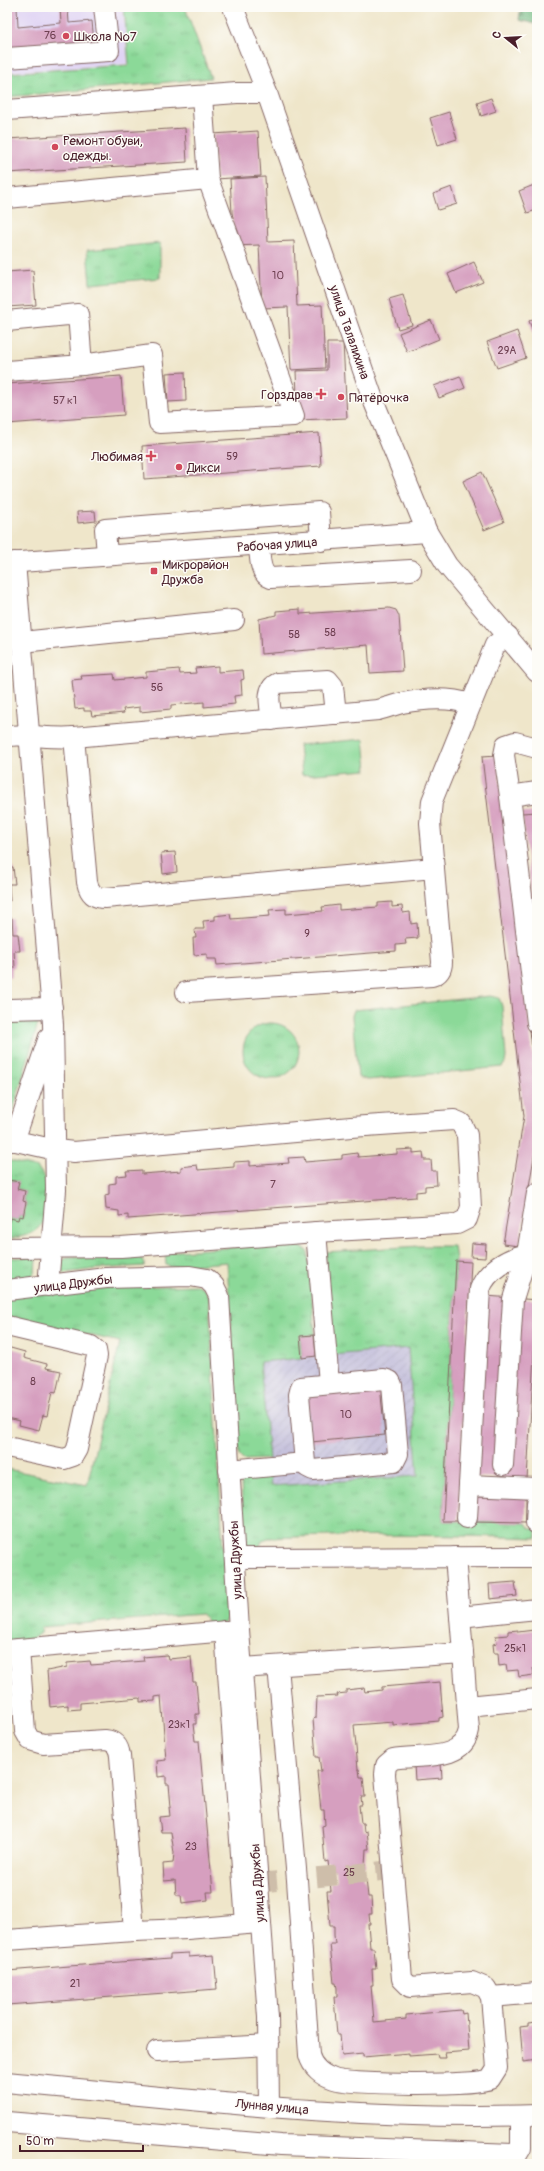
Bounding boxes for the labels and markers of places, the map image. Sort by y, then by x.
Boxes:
place label: Школа №7 [74,29,137,45]
marker: Школа №7 [61,31,71,41]
place label: Ремонт обуви, одежды. [63,133,143,164]
marker: Ремонт обуви, одежды. [50,142,60,152]
place label: Горздрав [261,387,313,403]
marker: Горздрав [316,389,326,399]
place label: Пятёрочка [349,390,409,406]
marker: Пятёрочка [336,392,346,402]
place label: Любимая [90,449,143,465]
marker: Любимая [146,451,156,461]
place label: Дикси [186,460,220,476]
marker: Дикси [174,462,184,472]
place label: Микрорайон Дружба [161,557,229,588]
marker: Микрорайон Дружба [149,566,159,576]

